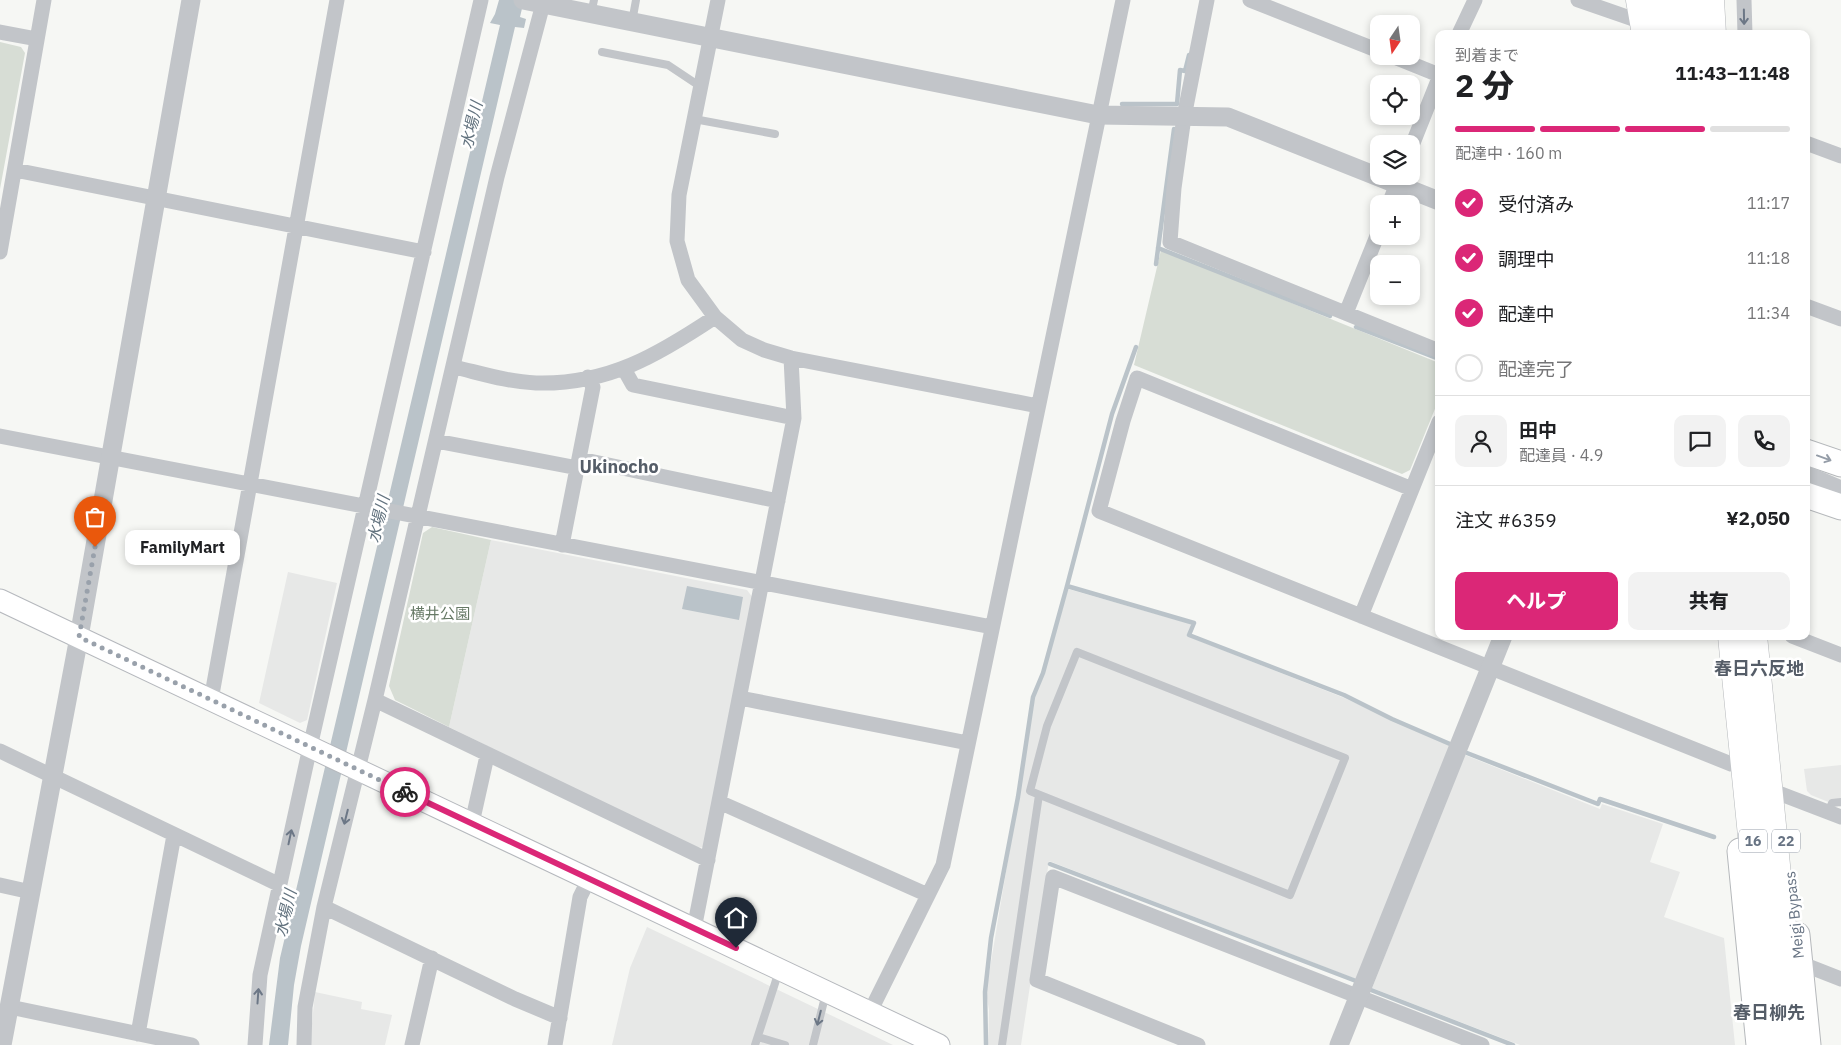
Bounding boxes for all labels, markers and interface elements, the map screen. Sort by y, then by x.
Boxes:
one-way arrow [1740,9,1749,25]
north arrow [1370,15,1420,65]
map controls [1370,15,1420,305]
text: 到着まで [1455,45,1519,65]
text: 11:43–11:48 [1675,61,1790,85]
text: 2 分 [1455,64,1514,106]
button: locate [1370,75,1420,125]
water label: 水場川 [456,97,487,151]
button: layers [1370,135,1420,185]
text: 配達中 · 160 m [1455,143,1562,163]
icon: check [1455,189,1483,217]
text: 受付済み [1498,192,1574,216]
text: 11:17 [1747,193,1790,213]
button: + [1370,195,1420,245]
icon: check [1455,244,1483,272]
text: 調理中 [1498,247,1555,271]
text: 11:18 [1747,248,1790,268]
button: − [1370,255,1420,305]
icon: check [1455,299,1483,327]
text: 配達中 [1498,302,1555,326]
text: 11:34 [1747,303,1790,323]
text: 配達完了 [1498,357,1574,381]
button: person [1455,415,1507,467]
button: chat [1674,415,1726,467]
button: phone [1738,415,1790,467]
text: 田中 [1519,418,1557,442]
text: 配達員 · 4.9 [1519,445,1603,465]
one-way arrow [1815,454,1831,463]
district label: Ukinocho [579,455,659,478]
water label: 水場川 [363,491,394,545]
pin [74,496,116,547]
icon: bag [81,503,109,531]
text: ¥2,050 [1726,506,1790,530]
text: 注文 #6359 [1455,508,1557,532]
callout: FamilyMart [125,530,240,564]
text: FamilyMart [140,537,225,557]
button: ヘルプ [1455,572,1618,630]
button: 共有 [1628,572,1790,630]
park label: 横井公園 [410,604,470,623]
district label: 春日六反地 [1714,657,1804,680]
courier [380,767,430,817]
icon: bike [391,778,419,806]
one-way arrow [341,808,350,824]
road number: 16 [1739,829,1767,852]
road number: 22 [1772,829,1800,852]
one-way arrow [286,830,295,846]
street label: Meigi Bypass [1780,870,1808,960]
water label: 水場川 [270,885,301,939]
pin [715,897,757,948]
icon: home [722,904,750,932]
one-way arrow [254,989,263,1005]
district label: 春日柳先 [1733,1001,1805,1024]
one-way arrow [814,1010,823,1026]

